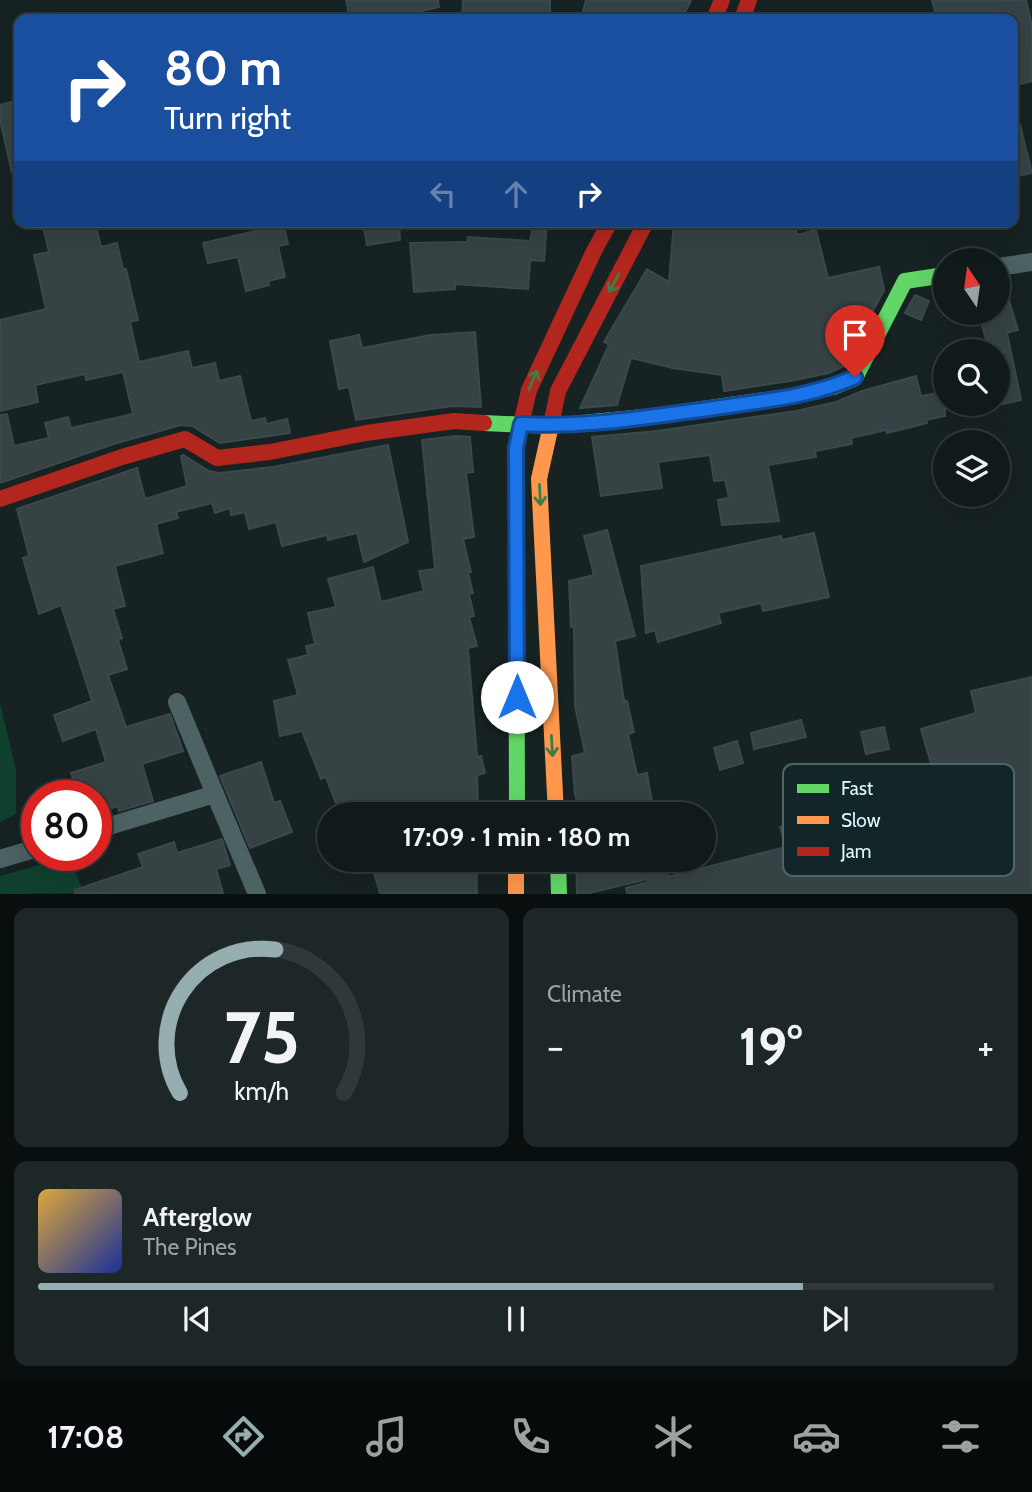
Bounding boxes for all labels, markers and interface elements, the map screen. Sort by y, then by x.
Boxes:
text: 80 m [164,38,282,97]
icon: right [49,42,140,133]
text: Turn right [164,98,291,137]
icon: left [424,175,462,213]
icon: ahead [497,175,535,213]
icon: right [570,175,608,213]
north arrow [933,248,1010,326]
map controls [933,248,1010,507]
one-way arrow [607,272,621,293]
pin [825,305,885,377]
icon: arrive [836,316,874,354]
button: search [933,339,1010,416]
one-way arrow [527,370,540,392]
button: layers [933,430,1010,507]
one-way arrow [534,483,547,506]
position arrow [480,660,554,734]
one-way arrow [546,734,559,757]
legend [783,764,1014,876]
text: Fast [841,777,874,800]
speed limit sign: 80 [21,780,112,871]
text: Slow [841,809,881,832]
text: 17:09 · 1 min · 180 m [403,821,630,853]
text: Jam [840,840,871,863]
text: Climate [547,980,622,1008]
text: 75 [223,994,300,1082]
text: 19° [739,1015,802,1078]
text: − [547,1023,564,1070]
text: + [977,1023,994,1070]
text: km/h [234,1076,289,1106]
text: Afterglow [143,1201,252,1233]
text: The Pines [143,1233,237,1261]
icon: previous [178,1300,216,1338]
icon: pause [497,1300,535,1338]
icon: next [816,1300,854,1338]
icon: directions [219,1412,268,1461]
icon: music [362,1412,411,1461]
icon: phone [506,1412,555,1461]
icon: climate [649,1412,698,1461]
icon: car [792,1412,841,1461]
icon: filters [936,1412,985,1461]
text: 17:08 [47,1417,124,1456]

